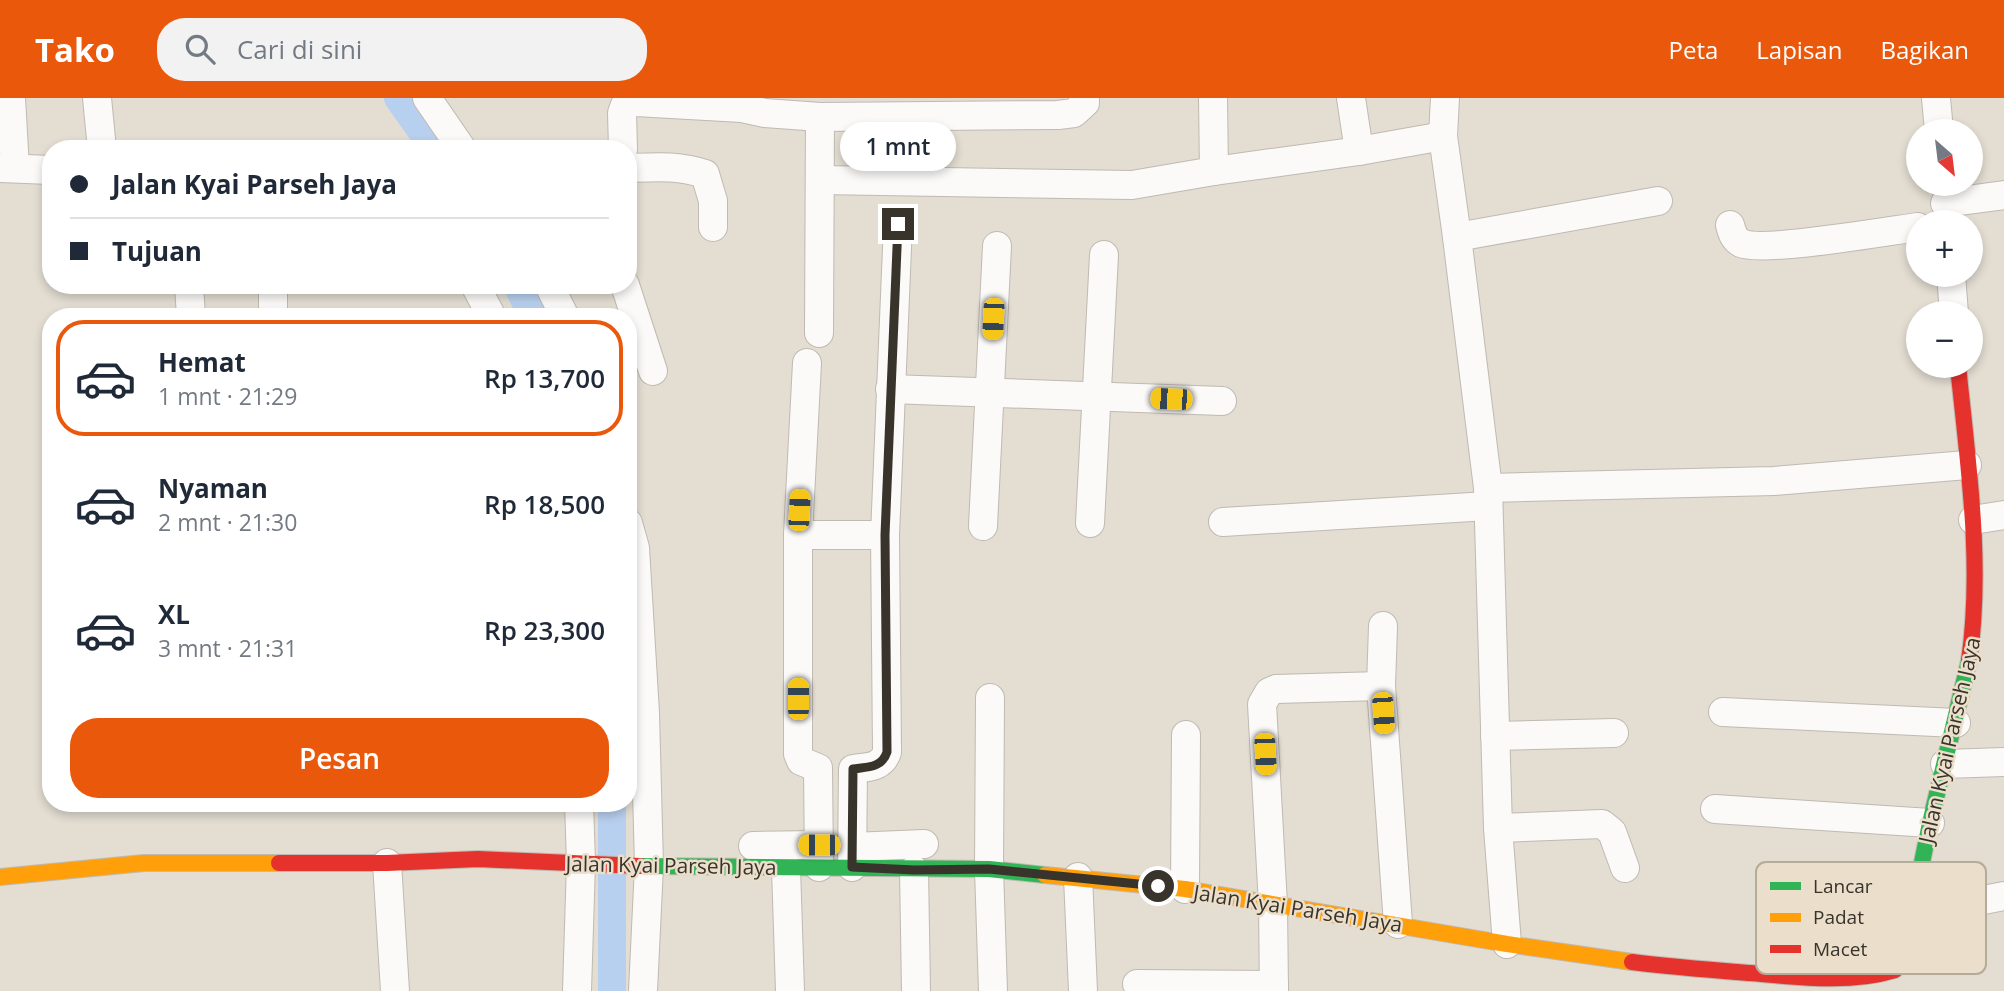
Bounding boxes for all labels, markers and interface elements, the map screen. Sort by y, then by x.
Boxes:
search box [157,18,647,81]
text: Tako [35,27,115,72]
icon: search [181,30,219,68]
text: Cari di sini [237,31,362,67]
text: Peta [1668,33,1718,66]
text: Lapisan [1756,33,1842,66]
text: Bagikan [1880,33,1969,66]
north arrow [1906,119,1983,196]
map controls [1906,119,1983,378]
callout: 1 mnt [840,122,956,172]
text: 1 mnt [866,130,930,162]
text: Jalan Kyai Parseh Jaya [112,166,397,202]
route end [882,208,914,240]
button: + [1906,210,1983,287]
text: Tujuan [112,233,202,269]
car [982,297,1005,341]
button: − [1906,301,1983,378]
text: Hemat [158,344,246,380]
icon: car [74,347,137,410]
text: Rp 13,700 [484,360,605,396]
text: 1 mnt · 21:29 [158,380,297,412]
car [1150,388,1193,410]
text: Nyaman [158,470,268,506]
icon: car [74,473,137,536]
text: Rp 18,500 [484,486,605,522]
car [788,488,811,532]
text: 2 mnt · 21:30 [158,506,297,538]
text: XL [158,596,190,632]
icon: car [74,599,137,662]
text: Rp 23,300 [484,612,605,648]
text: 3 mnt · 21:31 [158,632,297,664]
street label: Jalan Kyai Parseh Jaya [1911,634,1986,848]
car [788,678,809,720]
car [1372,691,1395,735]
button: Pesan [70,718,609,798]
car [1254,732,1277,776]
car [799,835,841,856]
street label: Jalan Kyai Parseh Jaya [563,849,777,881]
legend [1756,862,1986,974]
route start [1142,870,1174,902]
text: Lancar [1813,873,1873,899]
street label: Jalan Kyai Parseh Jaya [1190,877,1404,938]
text: Padat [1813,904,1864,930]
text: Macet [1813,936,1867,962]

